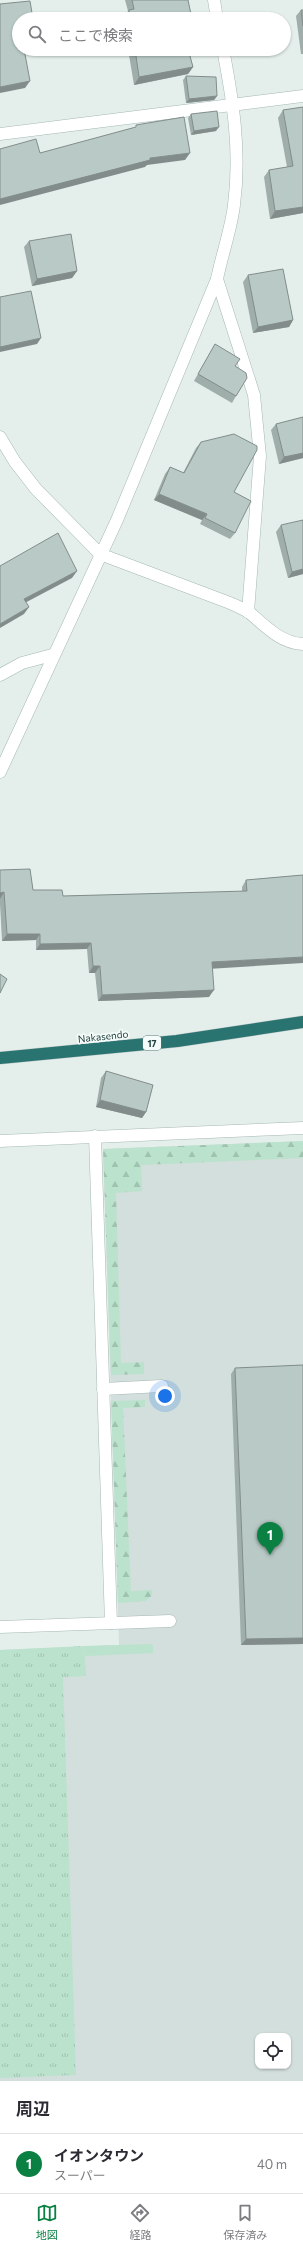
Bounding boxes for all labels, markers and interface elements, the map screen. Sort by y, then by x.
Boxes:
search box [12,12,291,56]
icon: search [26,23,48,45]
text: ここで検索 [58,26,133,44]
street label: Nakasendo [77,1027,129,1045]
road number: 17 [143,1036,161,1050]
your location [155,1386,175,1406]
pin: 1 [257,1522,283,1555]
map controls [255,2033,291,2069]
button: locate [255,2033,291,2069]
text: 周辺 [16,2098,50,2119]
text: イオンタウン [54,2146,144,2164]
text: 1 [26,2156,32,2172]
text: 40 m [257,2156,287,2172]
text: スーパー [54,2167,106,2183]
tab: 地図 [36,2202,58,2242]
tab: 経路 [129,2202,151,2242]
tab: 保存済み [223,2202,267,2242]

